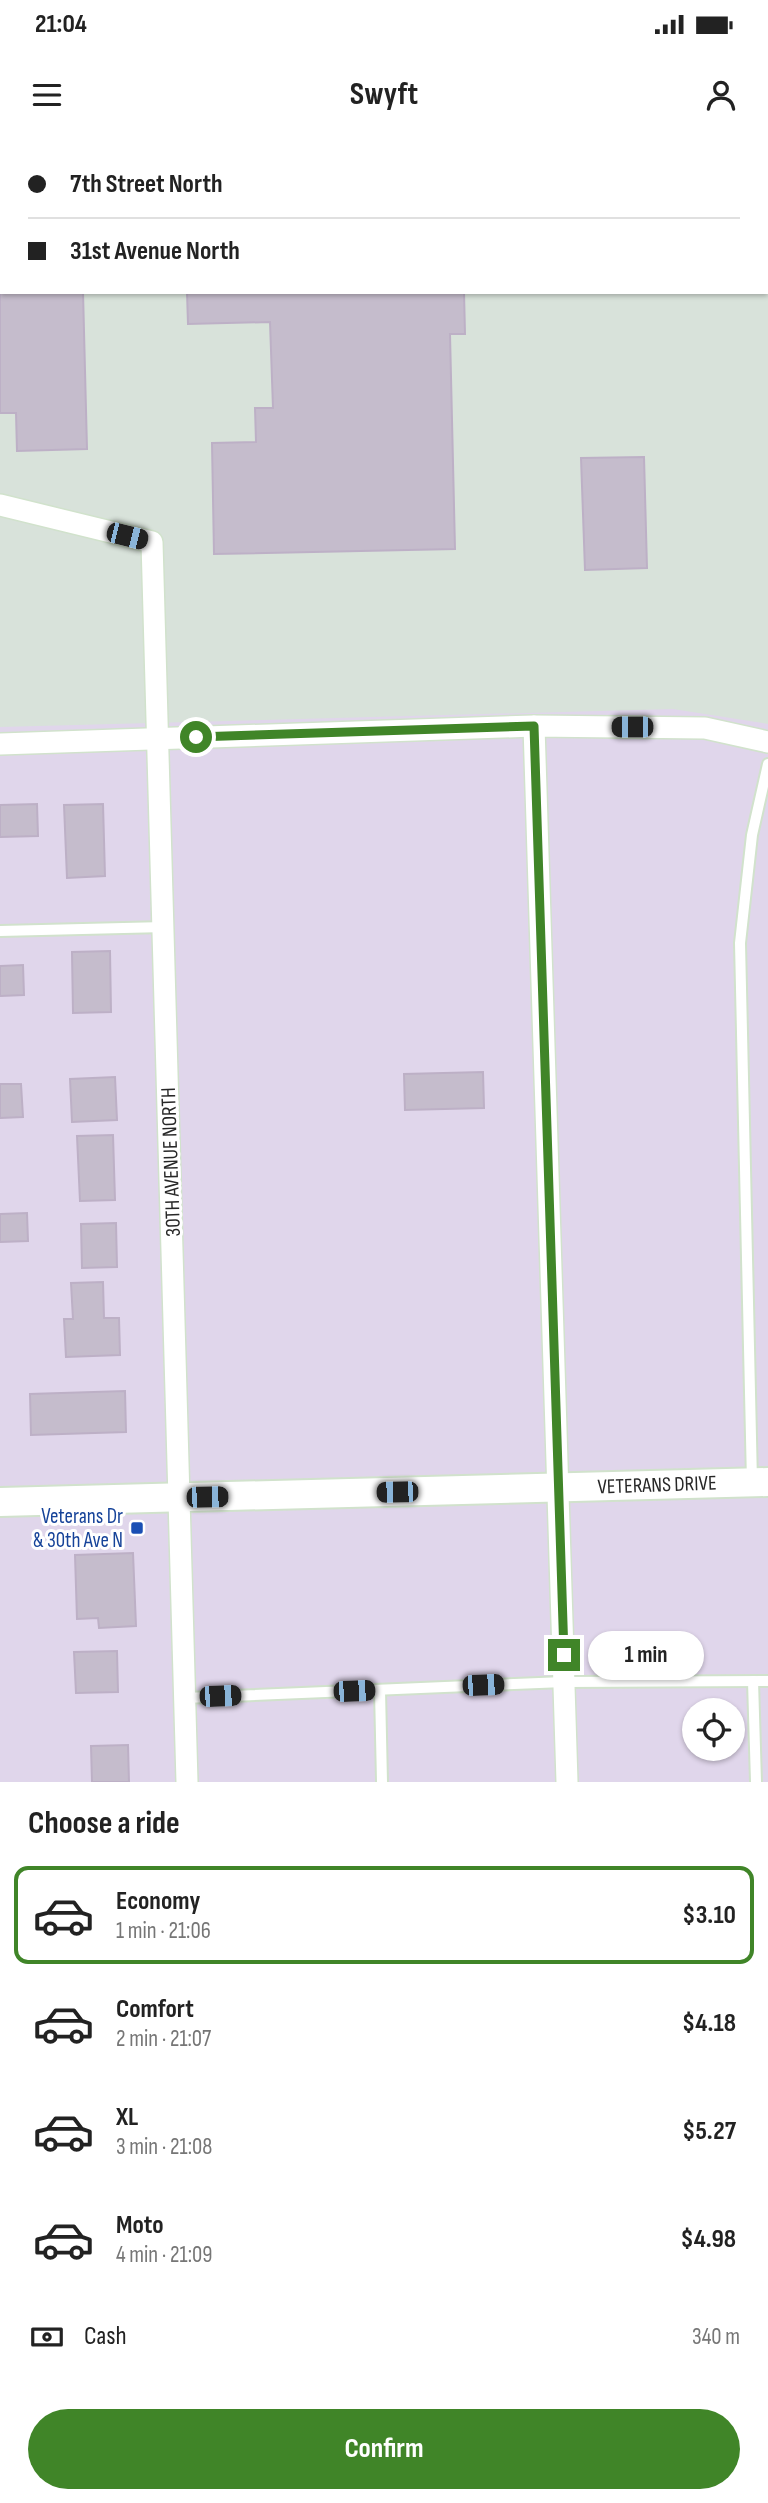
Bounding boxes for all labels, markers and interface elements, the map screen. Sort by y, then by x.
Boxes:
text: 21:04 [35,9,87,40]
text: Swyft [350,75,418,114]
icon: menu [28,76,66,114]
icon: person [702,76,740,114]
text: 7th Street North [70,169,223,200]
text: 31st Avenue North [70,236,240,267]
car [105,521,150,551]
car [612,717,654,738]
route start [180,721,212,753]
street label: 30TH AVENUE NORTH [156,1087,186,1237]
street label: VETERANS DRIVE [597,1470,717,1500]
car [376,1481,419,1503]
car [186,1486,229,1508]
place label: Veterans Dr & 30th Ave N [33,1504,123,1553]
marker: Veterans Dr & 30th Ave N [129,1520,145,1536]
callout: 1 min [588,1630,704,1680]
route end [548,1639,580,1671]
text: 1 min [625,1641,667,1669]
car [462,1674,505,1696]
car [333,1680,376,1702]
car [199,1685,242,1707]
map controls [682,1698,745,1761]
button: locate [682,1698,745,1761]
text: Choose a ride [28,1804,180,1843]
icon: car [32,1884,95,1947]
text: Economy [116,1886,200,1917]
text: $3.10 [682,1900,736,1931]
text: 1 min · 21:06 [116,1917,211,1945]
icon: car [32,1992,95,2055]
text: Comfort [116,1994,194,2025]
text: $4.18 [682,2008,736,2039]
text: 2 min · 21:07 [116,2025,211,2053]
icon: car [32,2100,95,2163]
text: XL [116,2102,138,2133]
text: $5.27 [682,2116,736,2147]
text: 3 min · 21:08 [116,2133,212,2161]
icon: car [32,2208,95,2271]
text: Moto [116,2210,164,2241]
text: $4.98 [680,2224,736,2255]
text: 4 min · 21:09 [116,2241,212,2269]
icon: cash [28,2318,66,2356]
text: Cash [84,2321,127,2352]
text: 340 m [692,2323,740,2351]
button: Confirm [28,2409,740,2489]

